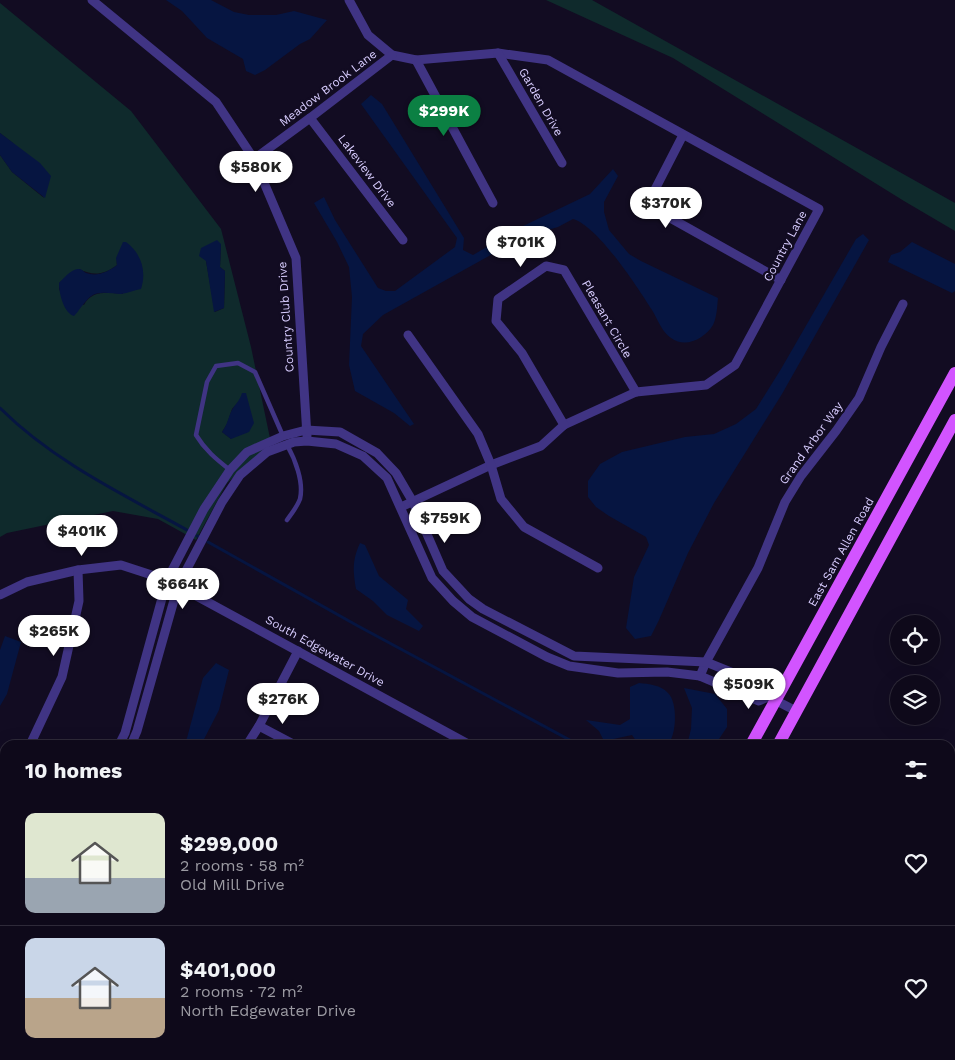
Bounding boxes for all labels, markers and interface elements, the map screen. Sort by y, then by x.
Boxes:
street label: Meadow Brook Lane [277,47,379,129]
street label: Garden Drive [516,66,566,138]
pin: $299K [409,94,479,137]
text: $299K [419,101,469,120]
street label: Lakeview Drive [335,132,399,210]
pin: $580K [221,150,291,193]
text: $580K [230,157,282,176]
pin: $370K [631,186,701,229]
text: $370K [641,193,691,212]
street label: Country Lane [760,208,810,284]
pin: $701K [486,226,556,268]
text: $701K [497,232,545,251]
street label: Country Club Drive [275,261,297,373]
street label: Pleasant Circle [579,278,635,361]
street label: Grand Arbor Way [776,398,846,487]
street label: East Sam Allen Road [805,495,877,609]
pin: $759K [410,502,480,544]
text: $759K [420,508,470,527]
pin: $401K [47,514,117,557]
text: $401K [58,521,106,540]
pin: $664K [148,568,218,610]
text: $664K [157,574,209,593]
street label: South Edgewater Drive [263,612,387,690]
pin: $265K [19,614,89,657]
map controls [890,615,940,725]
button: locate [890,615,940,665]
text: $265K [29,621,79,640]
pin: $509K [714,668,784,710]
text: $509K [724,674,774,693]
button: layers [890,675,940,725]
pin: $276K [248,682,318,725]
text: $276K [258,689,308,708]
icon: filters [902,756,930,784]
text: 10 homes [25,758,122,783]
text: $299,000 [180,831,278,856]
icon: home [65,833,125,893]
icon: heart [902,849,930,877]
text: 2 rooms · 58 m² [180,856,304,875]
text: Old Mill Drive [180,875,285,894]
text: $401,000 [180,957,276,982]
icon: home [65,958,125,1018]
icon: heart [902,974,930,1002]
text: 2 rooms · 72 m² [180,982,303,1001]
text: North Edgewater Drive [180,1001,356,1020]

